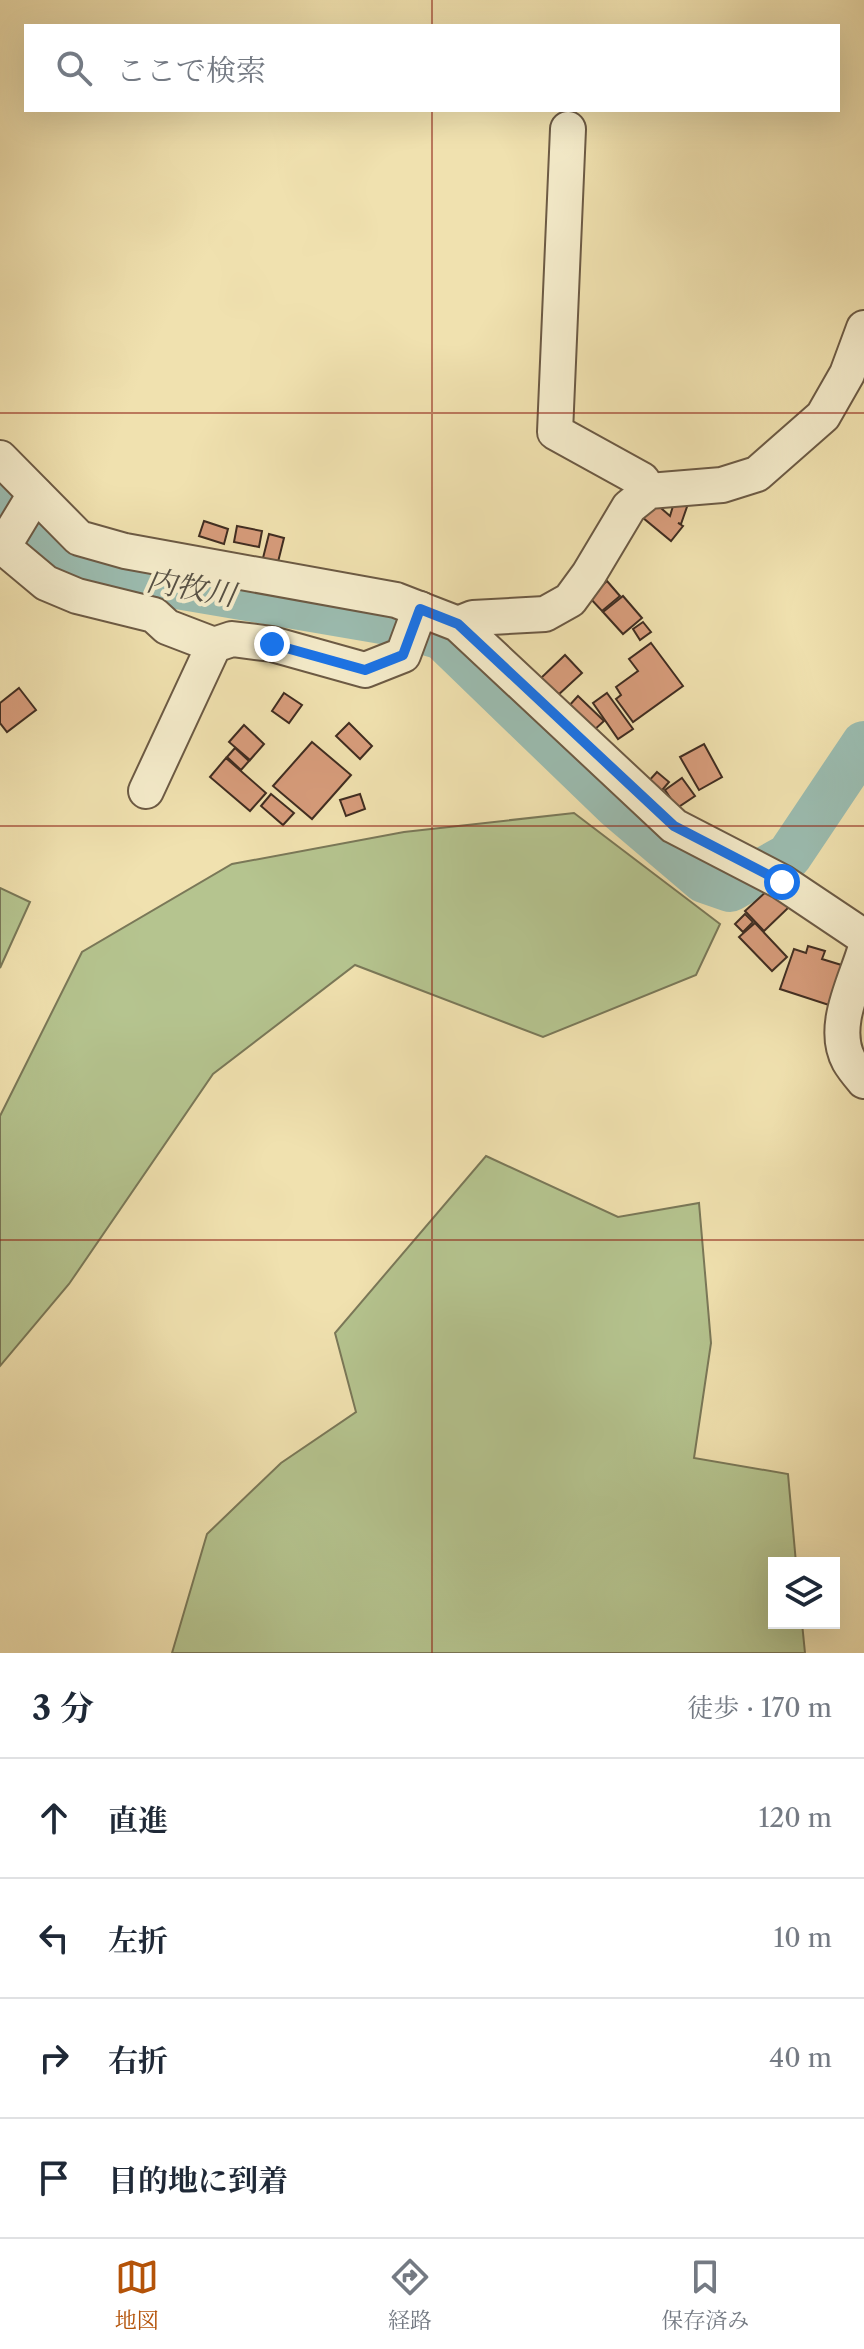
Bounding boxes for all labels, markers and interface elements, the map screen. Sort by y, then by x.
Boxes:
search box [24,24,840,112]
icon: search [52,46,96,90]
text: ここで検索 [116,52,266,89]
water label: 内牧川 [144,561,242,614]
route end [254,626,290,662]
route start [764,864,800,900]
map controls [768,1557,840,1629]
button: layers [768,1557,840,1629]
text: 3 分 [32,1687,94,1729]
text: 徒歩 · 170 m [687,1692,832,1724]
icon: ahead [32,1796,76,1840]
text: 直進 [108,1802,168,1839]
text: 120 m [758,1802,832,1834]
icon: left [32,1916,76,1960]
text: 左折 [108,1922,168,1959]
text: 10 m [773,1922,832,1954]
icon: right [32,2036,76,2080]
text: 右折 [108,2042,168,2079]
text: 40 m [769,2042,832,2074]
icon: arrive [32,2156,76,2200]
text: 目的地に到着 [108,2162,288,2199]
tab: 地図 [115,2255,159,2334]
tab: 経路 [388,2255,432,2334]
tab: 保存済み [661,2255,749,2334]

